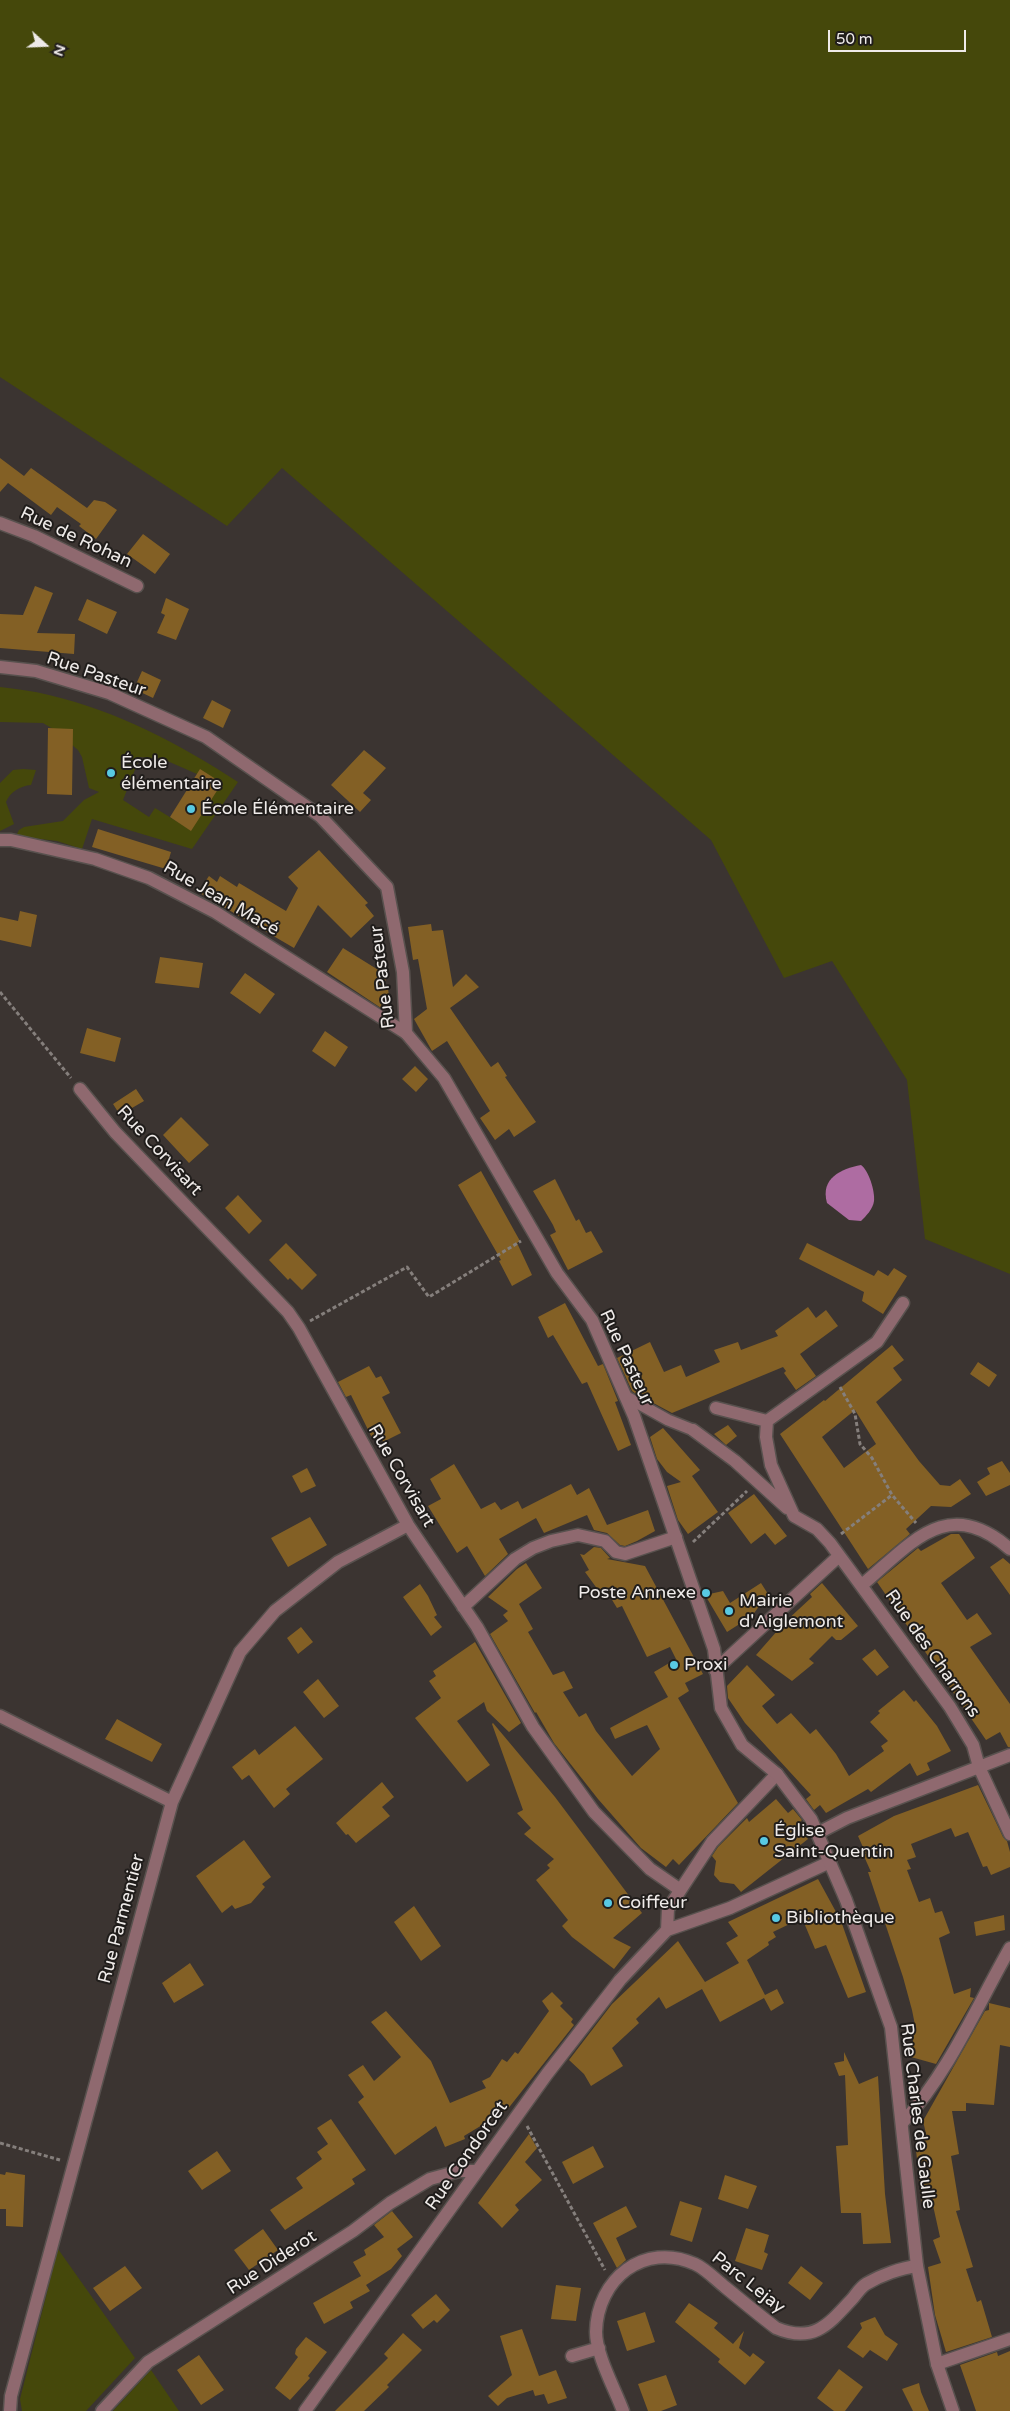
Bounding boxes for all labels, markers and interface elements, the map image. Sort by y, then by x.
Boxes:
north arrow [20,20,70,70]
scale bar [830,20,968,52]
text: 50 m [836,30,873,48]
text: N [50,42,69,58]
street label: Rue de Rohan [17,503,135,573]
street label: Rue Pasteur [43,648,149,702]
place label: École élémentaire [121,752,222,794]
marker: École élémentaire [105,767,117,779]
place label: École Élémentaire [201,798,354,820]
marker: École Élémentaire [185,803,197,815]
street label: Rue Jean Macé [159,857,283,941]
street label: Rue Pasteur [366,924,400,1030]
street label: Rue Corvisart [112,1101,206,1201]
street label: Rue Pasteur [594,1306,658,1410]
street label: Rue Corvisart [363,1421,439,1531]
place label: Poste Annexe [578,1582,696,1604]
street label: Rue des Charrons [880,1586,984,1722]
marker: Poste Annexe [700,1587,712,1599]
place label: Mairie d'Aiglemont [739,1590,843,1632]
marker: Mairie d'Aiglemont [723,1605,735,1617]
place label: Proxi [684,1654,728,1676]
marker: Proxi [668,1659,680,1671]
place label: Église Saint-Quentin [774,1820,893,1862]
marker: Église Saint-Quentin [758,1835,770,1847]
street label: Rue Parmentier [94,1852,150,1986]
place label: Coiffeur [618,1892,687,1914]
marker: Coiffeur [602,1897,614,1909]
place label: Bibliothèque [786,1907,895,1929]
marker: Bibliothèque [770,1912,782,1924]
street label: Rue Charles de Gaulle [895,2022,939,2210]
street label: Rue Condorcet [421,2097,513,2215]
street label: Rue Diderot [223,2226,321,2300]
street label: Parc Lejay [707,2248,789,2318]

